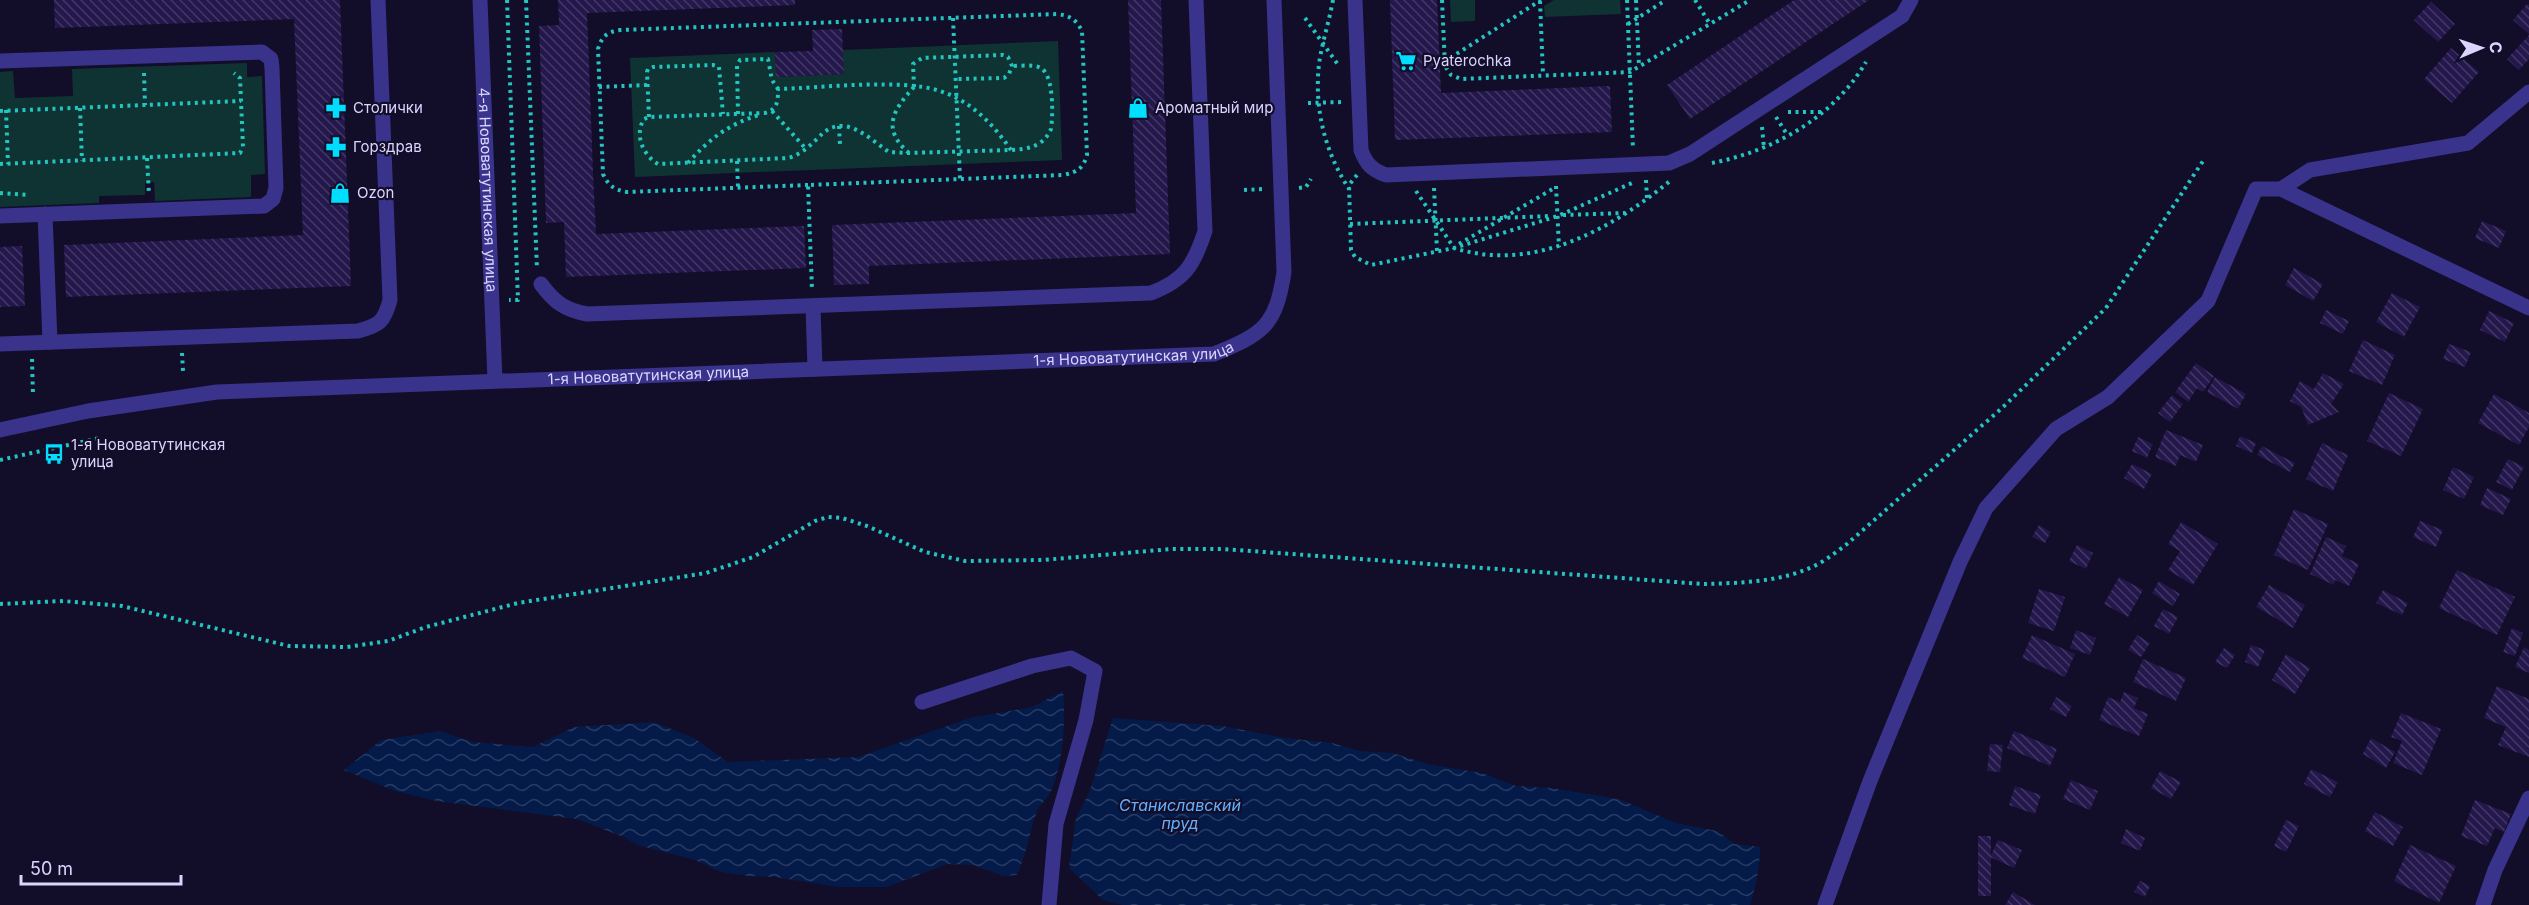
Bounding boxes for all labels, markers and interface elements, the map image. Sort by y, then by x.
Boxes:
north arrow [2451,18,2511,78]
text: С [2486,41,2506,54]
supermarket icon: Pyaterochka [1394,49,1418,73]
place label: Pyaterochka [1423,51,1511,70]
street label: 4-я Нововатутинская улица [474,87,501,293]
pharmacy icon: Столички [324,96,348,120]
shop icon: Ароматный мир [1126,96,1150,120]
place label: Столички [353,98,423,117]
place label: Ароматный мир [1155,98,1273,117]
pharmacy icon: Горздрав [324,135,348,159]
place label: Горздрав [353,137,422,156]
shop icon: Ozon [328,181,352,205]
place label: Ozon [357,183,394,202]
street label: 1-я Нововатутинская улица [1033,337,1237,370]
street label: 1-я Нововатутинская улица [547,362,749,388]
place label: 1-я Нововатутинская улица [71,435,225,471]
bus stop icon: 1-я Нововатутинская улица [42,442,66,466]
water label: Станиславский пруд [1119,795,1241,833]
scale bar [21,848,182,886]
text: 50 m [30,858,73,879]

